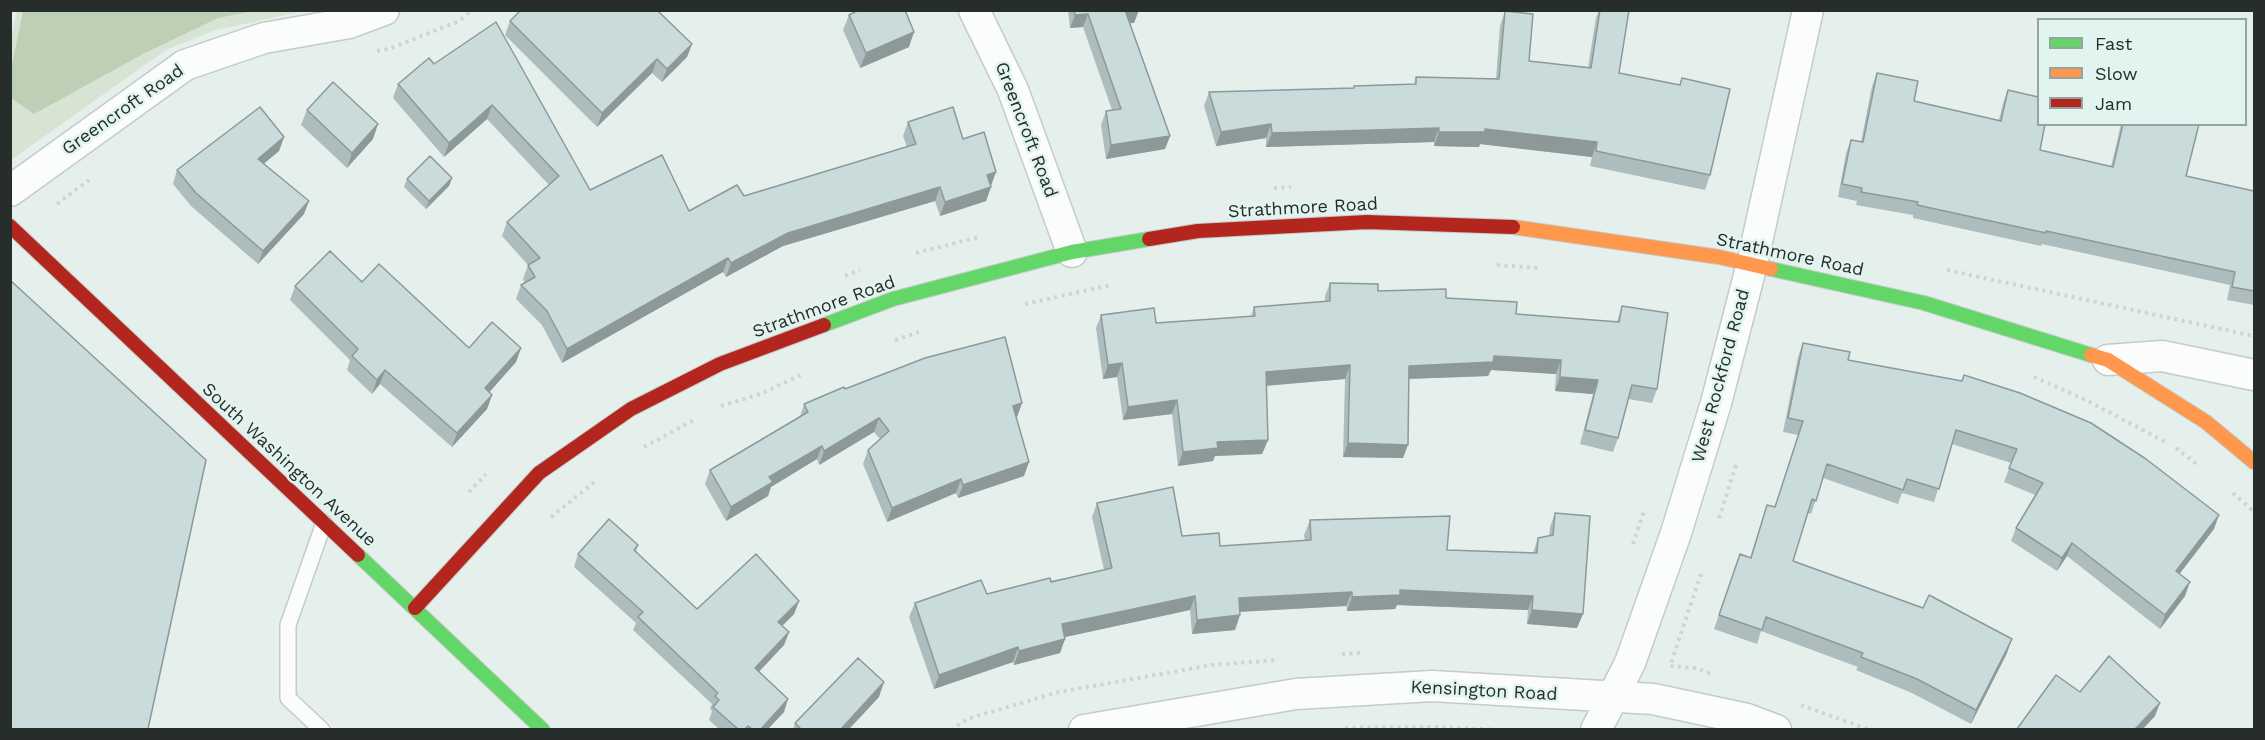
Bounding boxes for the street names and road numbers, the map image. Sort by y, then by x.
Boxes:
street label: Greencroft Road [990,59,1062,201]
street label: Greencroft Road [58,60,188,160]
street label: Strathmore Road [1227,193,1379,223]
street label: Strathmore Road [1714,229,1866,281]
street label: Strathmore Road [750,271,898,343]
street label: West Rockford Road [1687,287,1755,465]
street label: South Washington Avenue [197,379,381,551]
street label: Kensington Road [1410,676,1558,706]

